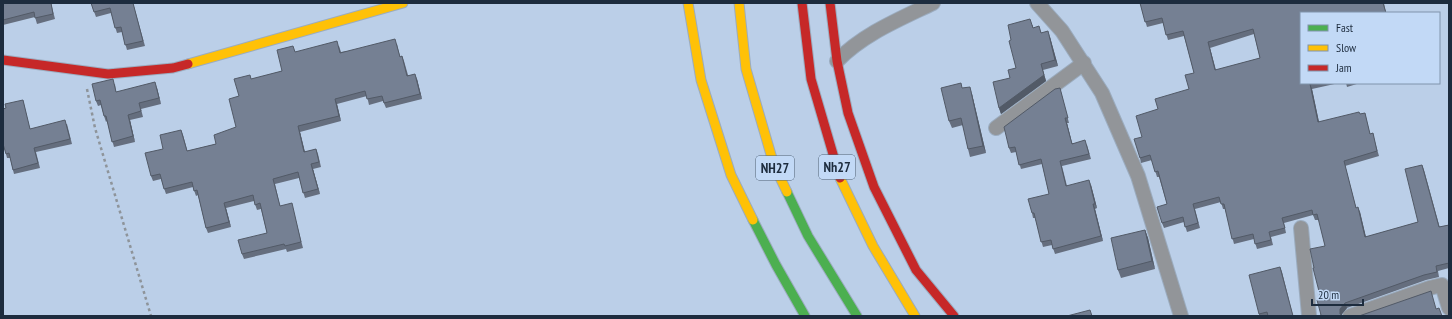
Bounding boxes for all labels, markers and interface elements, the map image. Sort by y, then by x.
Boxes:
legend [1300,12,1440,84]
text: Fast [1336,20,1354,35]
text: Slow [1336,40,1357,55]
text: Jam [1335,60,1352,75]
road number: Nh27 [819,155,855,179]
road number: NH27 [756,156,794,180]
scale bar [1312,281,1363,307]
text: 20 m [1318,287,1339,302]

